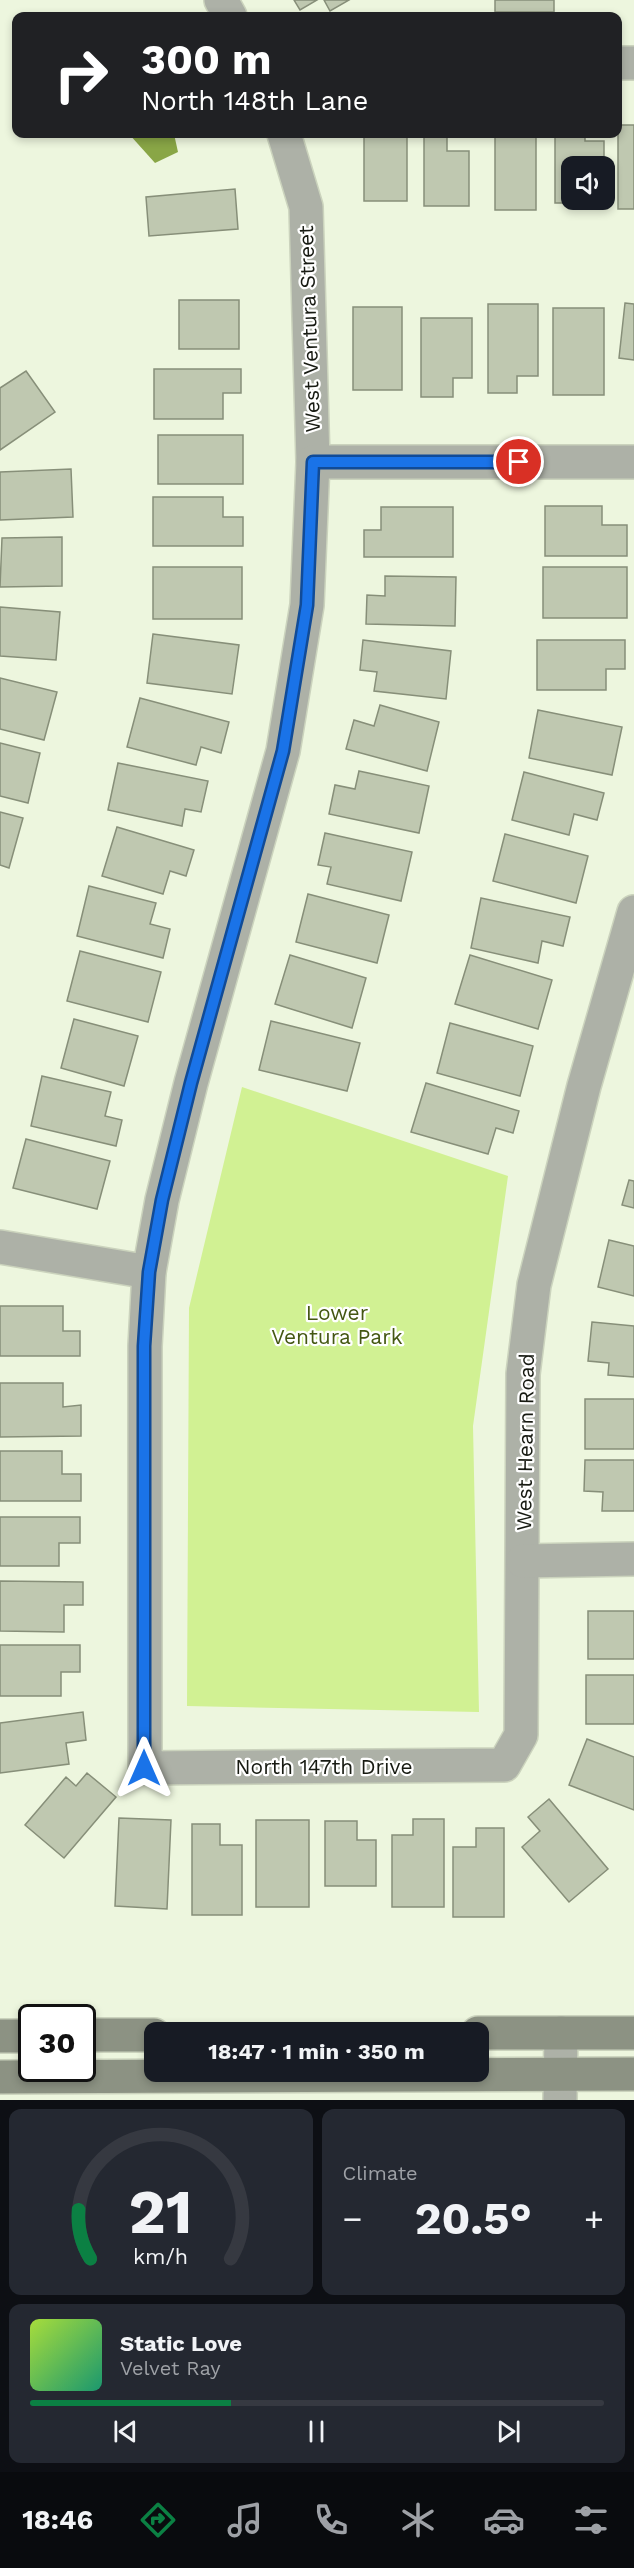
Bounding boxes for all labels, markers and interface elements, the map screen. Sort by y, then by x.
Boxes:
text: 300 m [141,35,272,84]
icon: right [42,36,120,114]
text: North 148th Lane [141,85,368,117]
map controls [561,156,615,210]
button: sound [561,156,615,210]
street label: West Ventura Street [293,225,325,433]
pin [493,436,544,487]
icon: arrive [502,445,535,478]
park label: Lower Ventura Park [271,1300,403,1349]
street label: West Hearn Road [511,1353,539,1531]
position arrow [112,1736,176,1800]
street label: North 147th Drive [235,1754,413,1779]
speed limit sign: 30 [18,2004,96,2082]
text: 18:47 · 1 min · 350 m [208,2039,425,2064]
text: Climate [343,2161,418,2185]
text: 21 [129,2175,193,2248]
text: 20.5° [415,2192,532,2245]
text: − [343,2199,362,2238]
text: + [584,2199,604,2238]
text: km/h [133,2244,188,2269]
text: Static Love [120,2331,242,2356]
text: Velvet Ray [120,2356,221,2380]
icon: previous [109,2415,142,2448]
icon: pause [300,2415,333,2448]
icon: next [492,2415,525,2448]
icon: directions [137,2499,179,2541]
icon: music [224,2499,266,2541]
icon: phone [310,2499,352,2541]
icon: climate [397,2499,439,2541]
icon: car [483,2499,525,2541]
icon: filters [570,2499,612,2541]
text: 18:46 [22,2504,93,2536]

